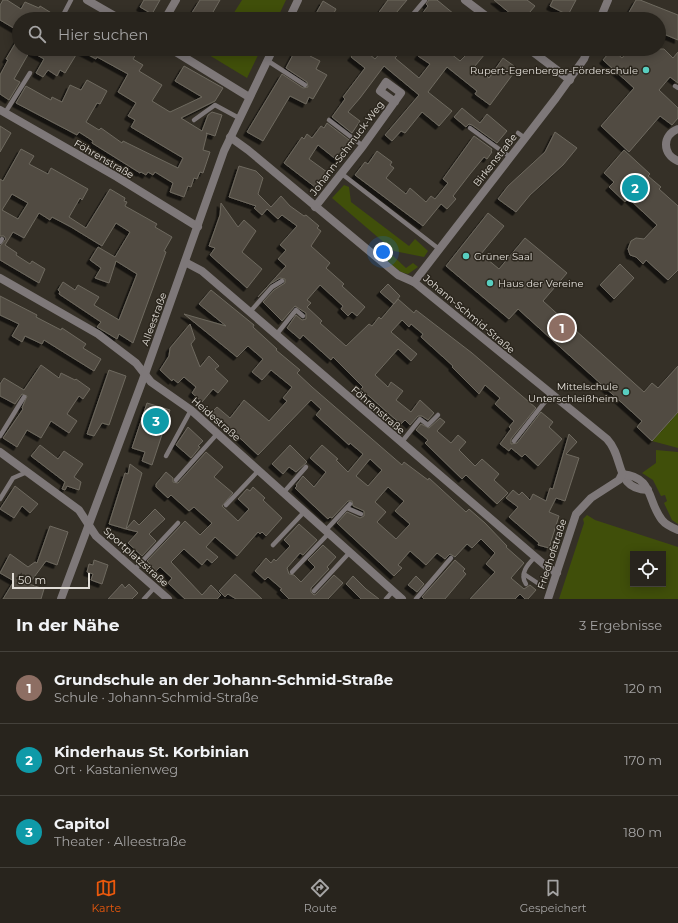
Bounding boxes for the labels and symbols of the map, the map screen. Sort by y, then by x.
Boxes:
place label: Rupert-Egenberger-Förderschule [470,64,638,77]
marker: Rupert-Egenberger-Förderschule [641,65,651,75]
street label: Johann-Schmuck-Weg [307,98,387,199]
street label: Birkenstraße [470,131,520,189]
street label: Föhrenstraße [72,137,136,181]
pin: 2 [622,173,648,203]
your location [373,242,393,262]
place label: Grüner Saal [474,250,533,263]
marker: Grüner Saal [461,251,471,261]
street label: Johann-Schmid-Straße [420,271,518,356]
place label: Haus der Vereine [498,277,584,290]
marker: Haus der Vereine [485,278,495,288]
street label: Alleestraße [138,291,170,347]
pin: 1 [549,313,575,343]
place label: Mittelschule Unterschleißheim [528,380,618,405]
street label: Föhrenstraße [348,383,408,437]
marker: Mittelschule Unterschleißheim [621,387,631,397]
street label: Heidestraße [189,394,243,444]
pin: 3 [143,406,169,436]
street label: Friedhofstraße [534,517,570,591]
street label: Sportplatzstraße [101,524,171,590]
scale bar [12,571,90,590]

